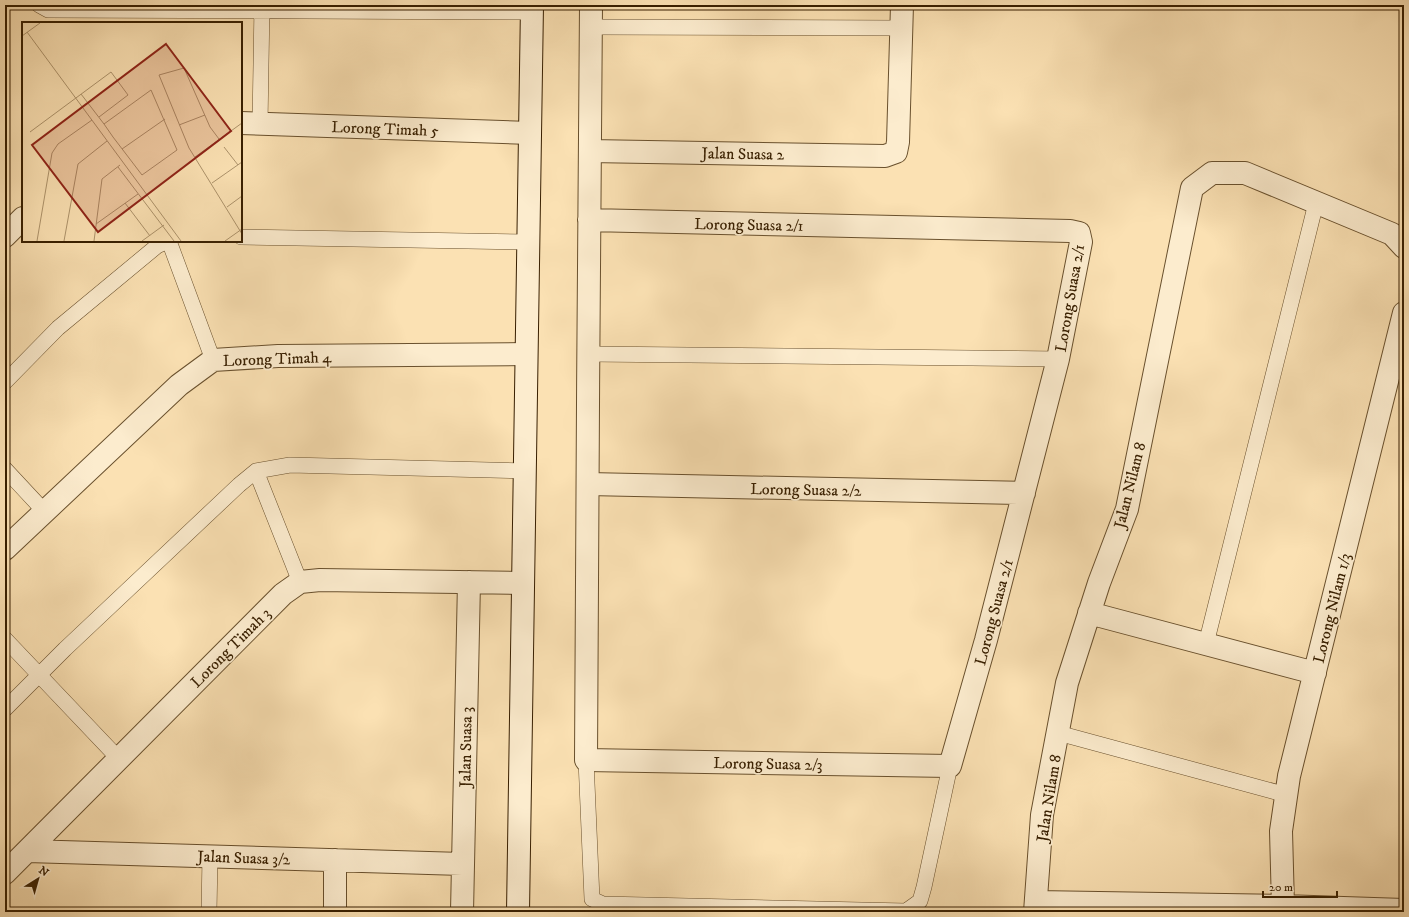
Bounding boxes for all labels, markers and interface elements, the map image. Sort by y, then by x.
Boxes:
inset map [22,22,242,242]
street label: Lorong Timah 5 [331,117,439,141]
street label: Jalan Suasa 2 [700,143,785,165]
street label: Lorong Suasa 2/1 [694,214,804,236]
street label: Lorong Suasa 2/1 [1051,243,1089,354]
street label: Lorong Timah 4 [222,347,332,371]
street label: Jalan Nilam 8 [1109,440,1150,532]
street label: Lorong Suasa 2/2 [750,479,862,501]
street label: Lorong Nilam 1/3 [1309,551,1355,665]
street label: Lorong Suasa 2/1 [970,557,1018,668]
street label: Lorong Timah 3 [186,603,275,692]
street label: Jalan Suasa 3 [455,706,477,790]
street label: Lorong Suasa 2/3 [713,753,823,775]
street label: Jalan Nilam 8 [1032,753,1066,845]
street label: Jalan Suasa 3/2 [195,846,291,870]
north arrow [18,859,58,899]
text: N [36,864,51,880]
scale bar [1263,873,1337,899]
text: 20 m [1269,880,1293,895]

